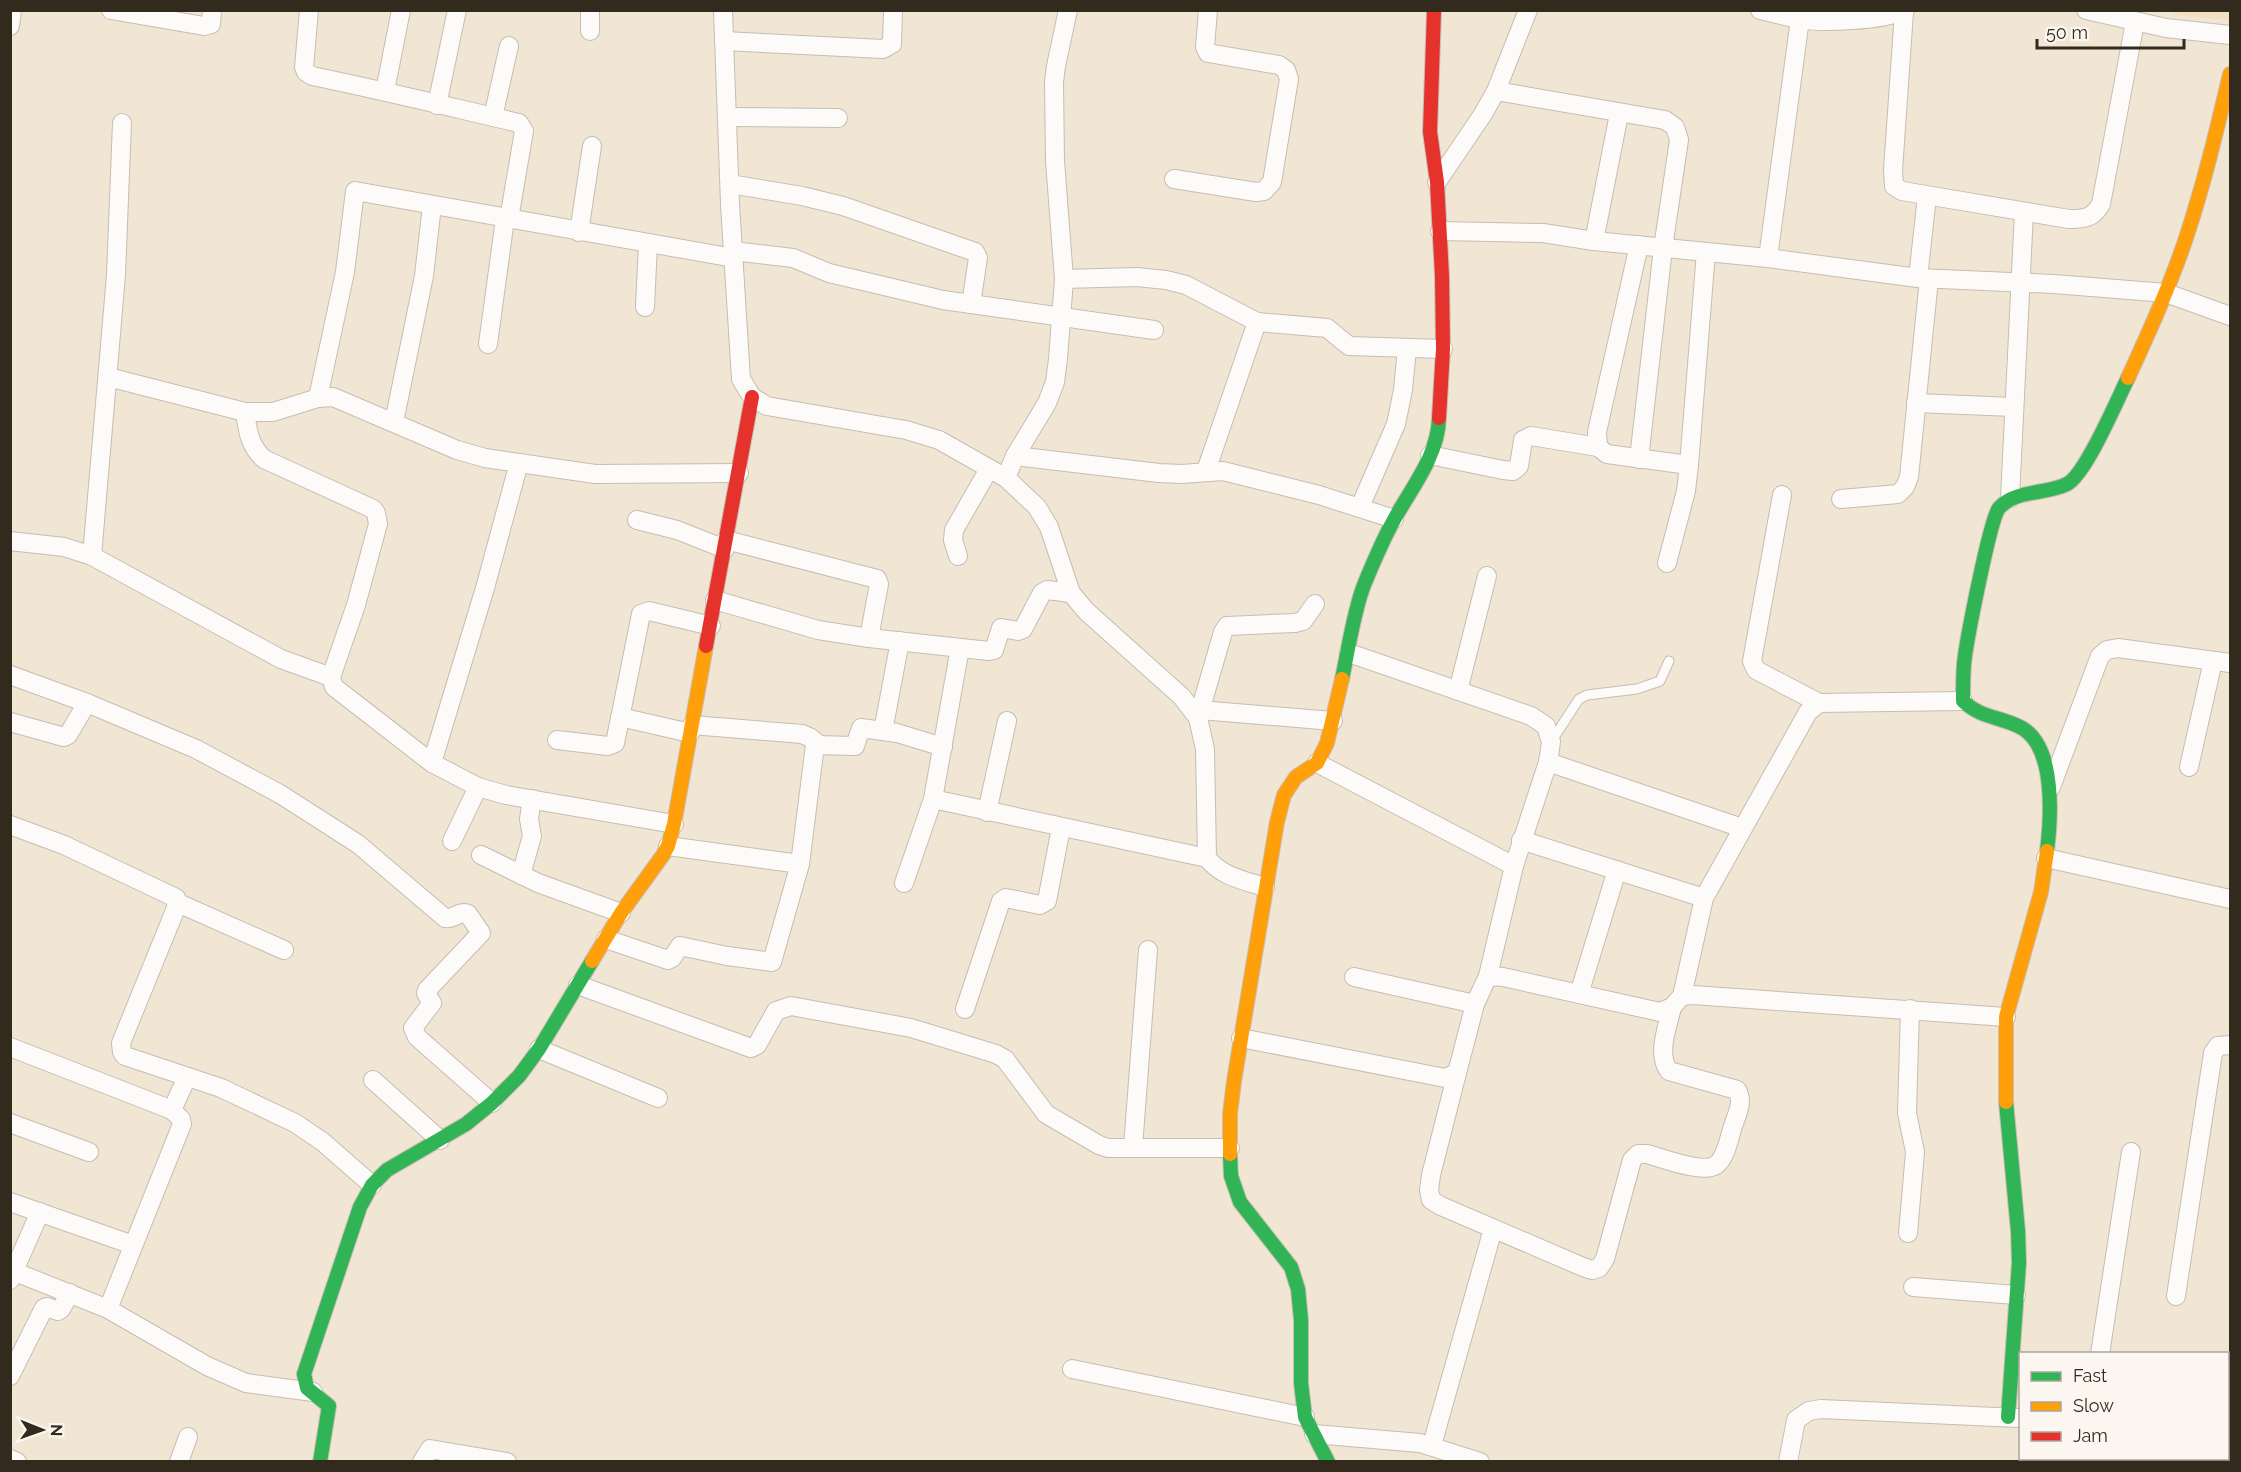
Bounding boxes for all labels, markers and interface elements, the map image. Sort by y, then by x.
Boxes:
scale bar [2037,12,2184,50]
text: 50 m [2046,22,2088,43]
legend [2019,1352,2229,1460]
text: Fast [2073,1365,2107,1386]
text: Slow [2073,1395,2114,1416]
north arrow [12,1400,72,1460]
text: N [47,1424,66,1437]
text: Jam [2073,1425,2108,1446]

